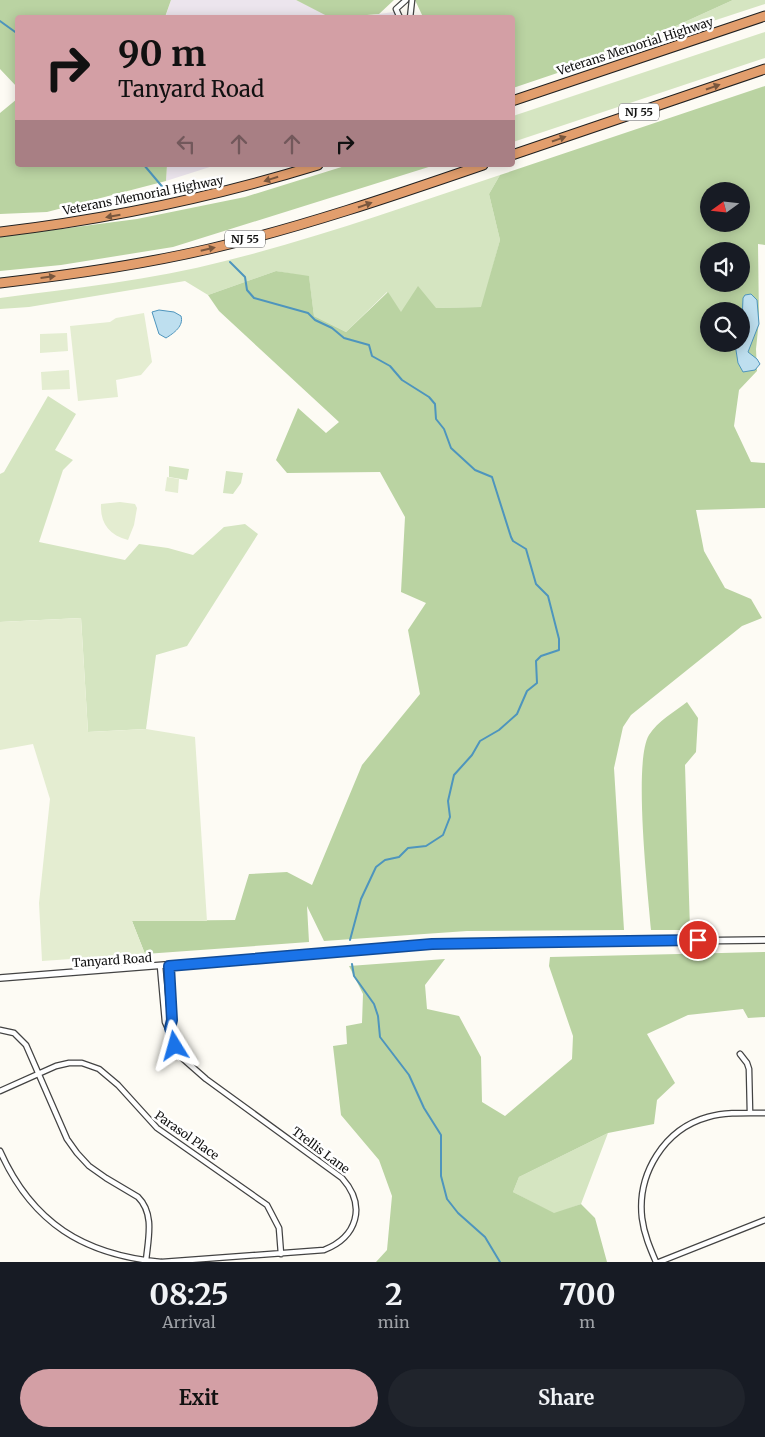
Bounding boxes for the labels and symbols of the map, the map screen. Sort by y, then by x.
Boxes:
street label: Veterans Memorial Highway [554,14,715,79]
one-way arrow [705,83,720,90]
road number: NJ 55 [619,104,659,120]
one-way arrow [551,135,566,142]
street label: Veterans Memorial Highway [60,172,225,218]
one-way arrow [264,176,279,184]
north arrow [700,182,750,232]
one-way arrow [357,201,372,209]
one-way arrow [105,212,121,220]
road number: NJ 55 [225,230,265,248]
one-way arrow [201,245,216,253]
one-way arrow [41,273,57,281]
pin [677,919,719,961]
street label: Tanyard Road [72,950,152,970]
position arrow [148,1019,200,1071]
street label: Parasol Place [152,1107,222,1163]
street label: Trellis Lane [289,1124,353,1176]

